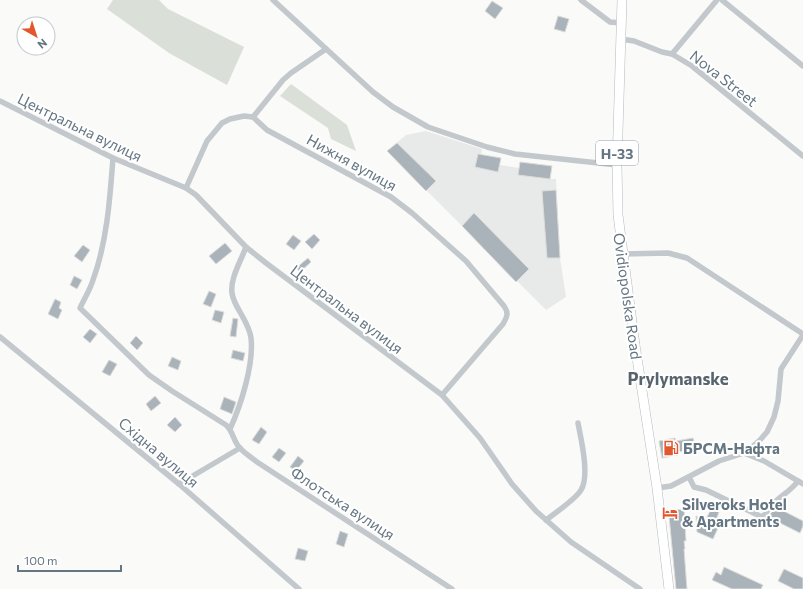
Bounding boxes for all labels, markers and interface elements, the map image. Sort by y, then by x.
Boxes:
north arrow [16,16,56,56]
text: N [35,37,50,52]
street label: Nova Street [687,46,761,110]
street label: Центральна вулиця [15,89,145,165]
street label: Нижня вулиця [304,130,400,194]
road number: Н-33 [596,141,638,165]
street label: Ovidiopolska Road [610,232,646,360]
street label: Центральна вулиця [287,261,407,357]
district label: Prylymanske [627,368,729,389]
street label: Східна вулиця [115,413,203,491]
fuel station icon: БРСМ-Нафта [662,439,680,457]
place label: БРСМ-Нафта [683,439,780,457]
street label: Флотська вулиця [288,463,398,543]
place label: Silveroks Hotel & Apartments [682,495,787,530]
hotel icon: Silveroks Hotel & Apartments [661,504,679,522]
scale bar [18,547,121,573]
text: 100 m [24,553,58,567]

